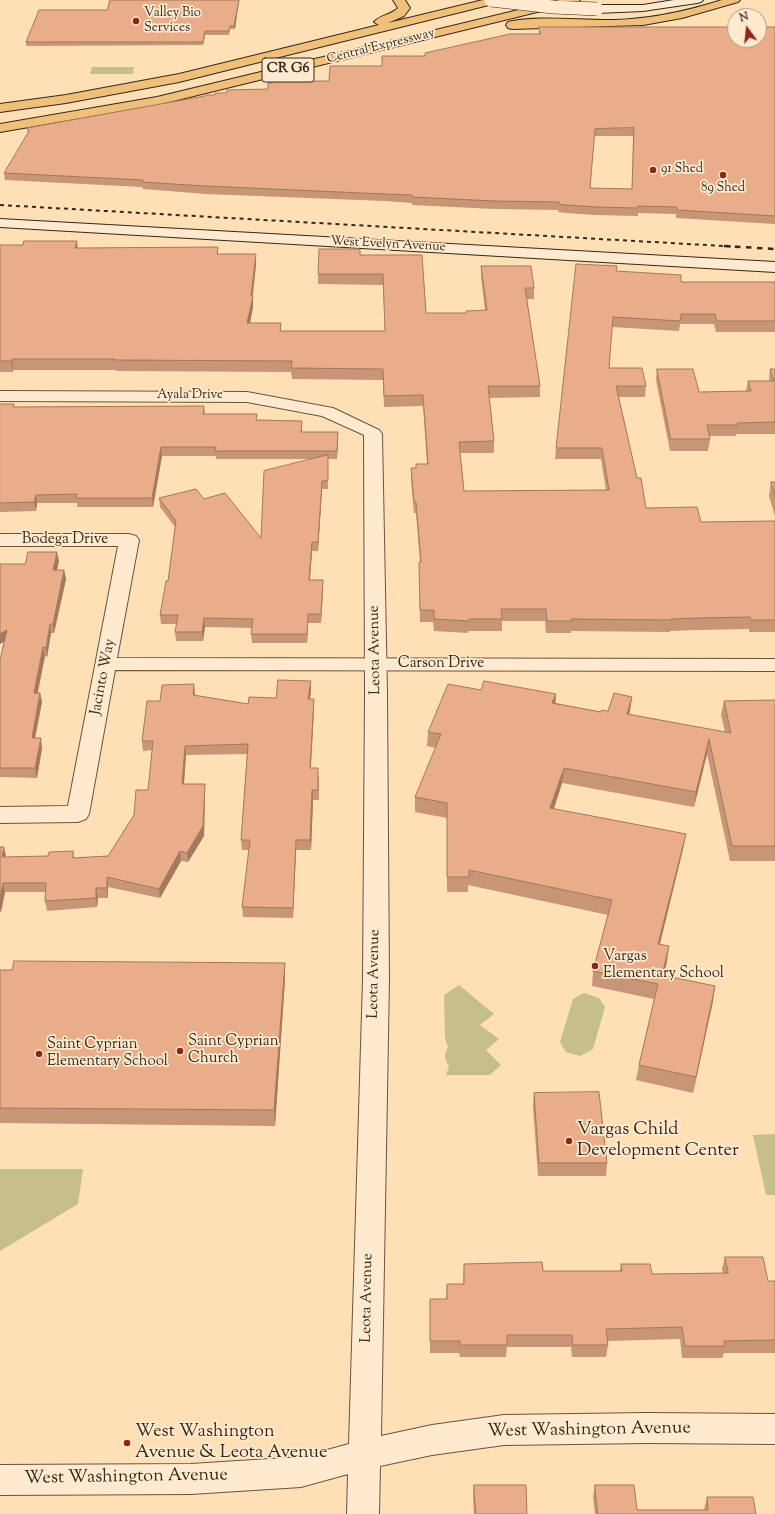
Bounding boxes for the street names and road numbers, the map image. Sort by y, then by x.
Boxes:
street label: Central Expressway [325,26,437,68]
road number: CR G6 [262,58,314,82]
street label: West Evelyn Avenue [330,234,446,256]
street label: Ayala Drive [157,388,223,404]
street label: Bodega Drive [22,531,108,549]
street label: Leota Avenue [366,605,386,695]
street label: Jacinto Way [88,637,120,717]
street label: Carson Drive [398,655,484,673]
street label: Leota Avenue [365,929,385,1019]
street label: Leota Avenue [358,1253,378,1343]
street label: West Washington Avenue [487,1418,691,1444]
street label: West Washington Avenue [24,1465,228,1491]

